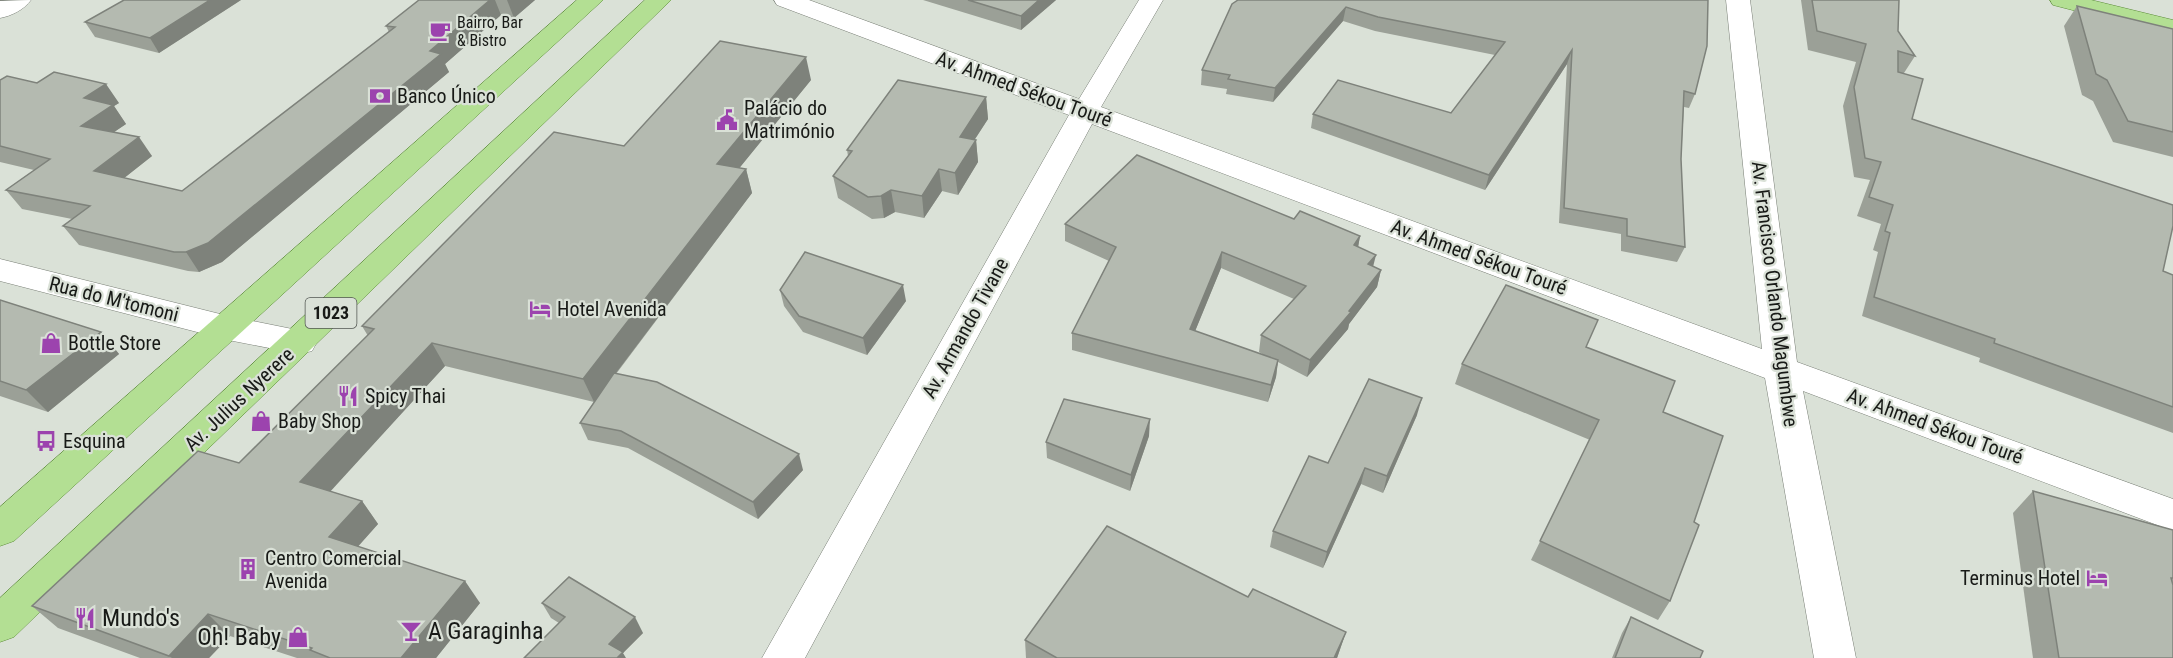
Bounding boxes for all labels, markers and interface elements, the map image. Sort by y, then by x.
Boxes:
place label: Bairro, Bar & Bistro [457,13,523,50]
cafe icon: Bairro, Bar & Bistro [428,19,452,43]
street label: Av. Ahmed Sékou Touré [933,46,1115,132]
bank icon: Banco Único [368,84,392,108]
place label: Banco Único [397,84,496,108]
place label: Palácio do Matrimónio [744,96,835,143]
public building icon: Palácio do Matrimónio [715,108,739,132]
street label: Av. Francisco Orlando Magumbwe [1747,160,1803,428]
street label: Av. Ahmed Sékou Touré [1388,214,1570,300]
street label: Av. Armando Tivane [917,254,1013,402]
street label: Rua do M'tomoni [47,271,181,327]
hotel icon: Hotel Avenida [528,297,552,321]
place label: Hotel Avenida [557,297,667,321]
road number: 1023 [306,298,356,328]
shop icon: Bottle Store [39,331,63,355]
place label: Bottle Store [68,331,161,355]
street label: Av. Julius Nyerere [179,342,299,456]
street label: Av. Ahmed Sékou Touré [1844,383,2026,469]
restaurant icon: Spicy Thai [336,384,360,408]
place label: Spicy Thai [365,384,446,408]
shop icon: Baby Shop [249,409,273,433]
place label: Baby Shop [278,409,361,433]
bus stop icon: Esquina [34,429,58,453]
place label: Esquina [63,429,126,453]
place label: Centro Comercial Avenida [265,546,402,593]
building icon: Centro Comercial Avenida [236,557,260,581]
place label: Terminus Hotel [1960,566,2080,590]
hotel icon: Terminus Hotel [2085,566,2109,590]
place label: Mundo's [102,604,180,632]
restaurant icon: Mundo's [73,606,97,630]
place label: A Garaginha [428,617,543,645]
bar icon: A Garaginha [399,619,423,643]
place label: Oh! Baby [197,623,281,651]
shop icon: Oh! Baby [286,625,310,649]

